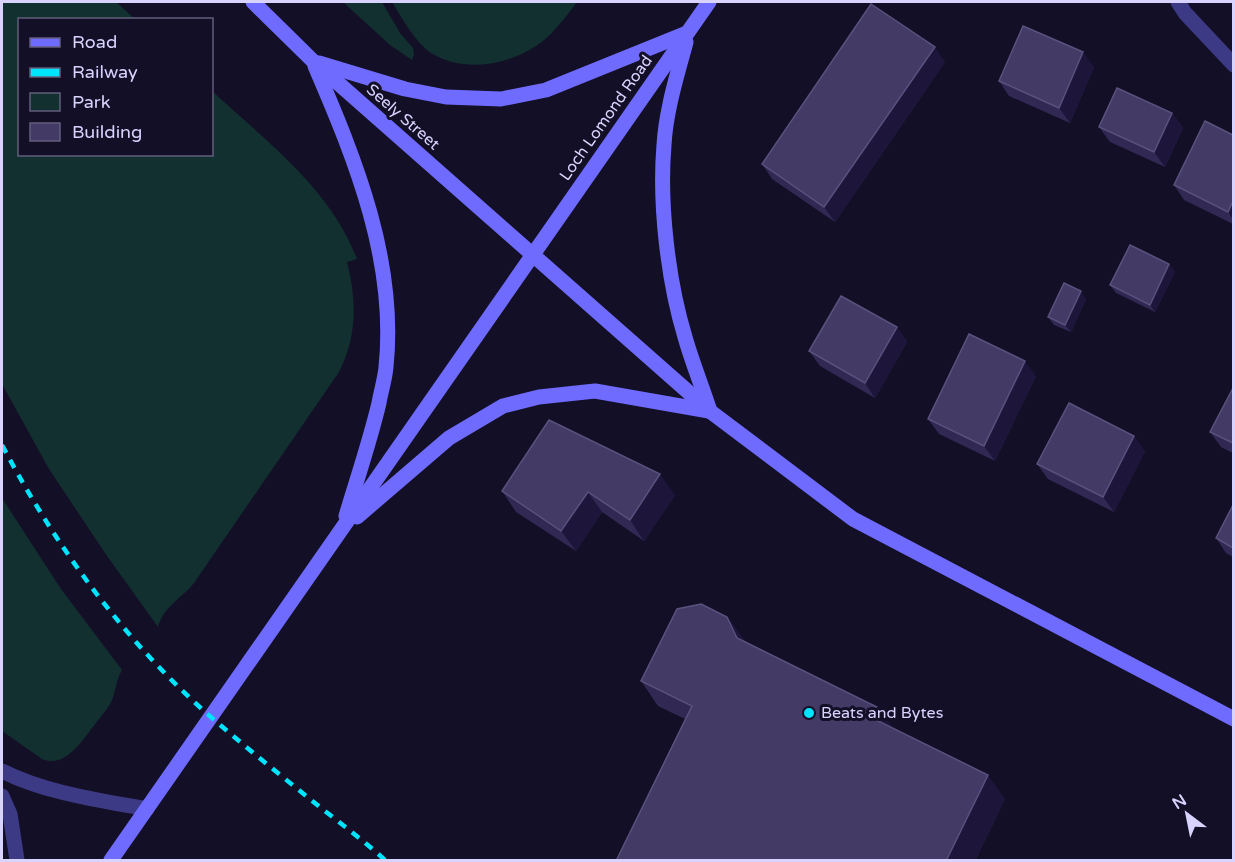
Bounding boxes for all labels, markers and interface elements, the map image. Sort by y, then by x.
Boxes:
legend [18,18,213,156]
text: Road [72,31,117,53]
street label: Loch Lomond Road [555,51,657,185]
text: Railway [72,61,138,83]
street label: Seely Street [362,80,444,154]
text: Park [72,91,111,113]
text: Building [72,121,142,143]
place label: Beats and Bytes [821,703,943,723]
marker: Beats and Bytes [802,706,816,720]
north arrow [1157,784,1217,844]
text: N [1169,790,1190,814]

